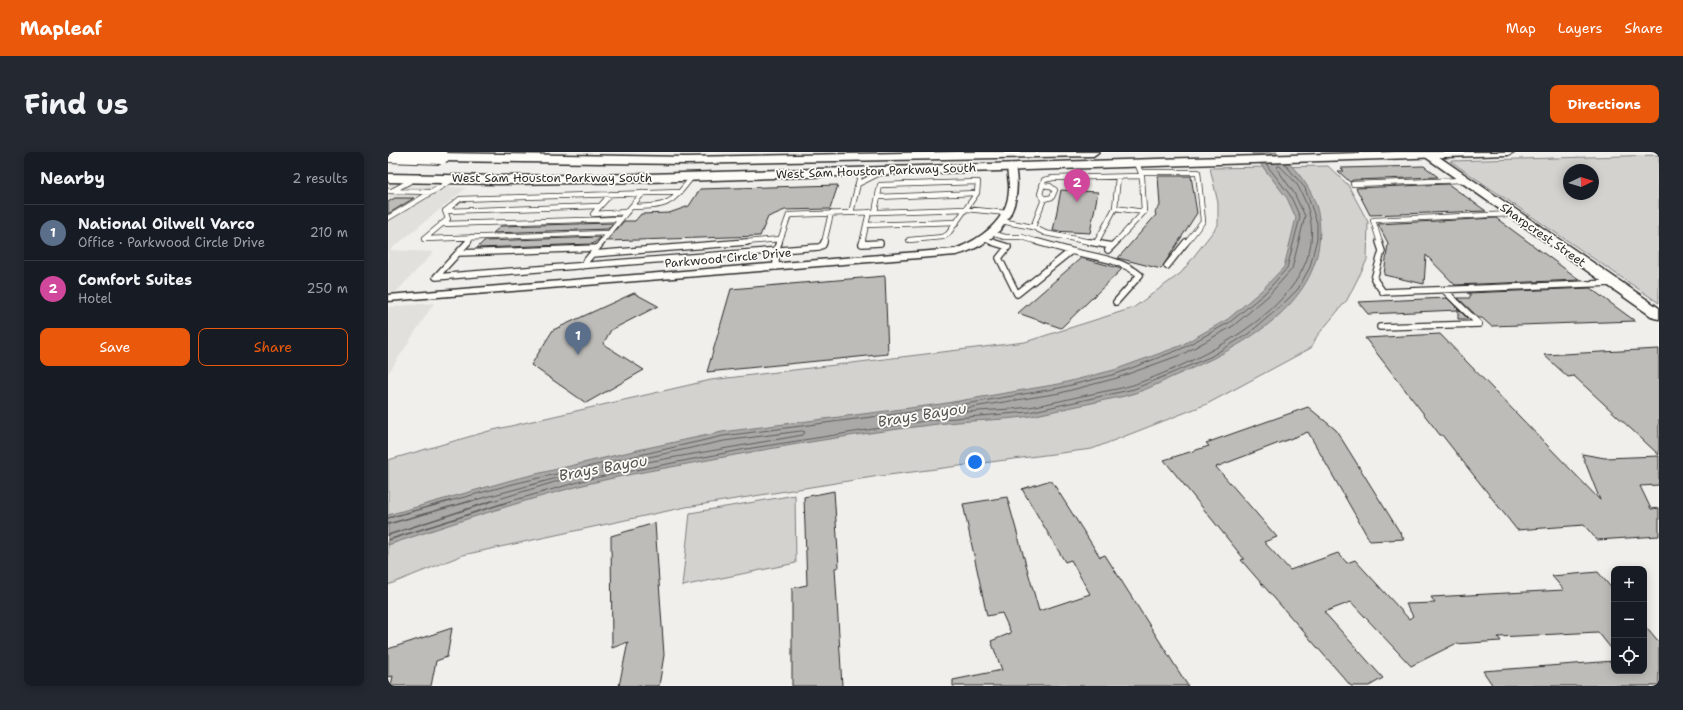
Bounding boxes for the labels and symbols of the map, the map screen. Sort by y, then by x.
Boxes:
street label: West Sam Houston Parkway South [776,160,976,182]
north arrow [1563,164,1599,200]
pin: 2 [1064,169,1090,202]
street label: West Sam Houston Parkway South [452,170,652,186]
street label: Sharpcrest Street [1497,199,1589,271]
street label: Parkwood Circle Drive [664,244,792,272]
pin: 1 [565,322,591,355]
water label: Brays Bayou [876,398,968,432]
water label: Brays Bayou [557,450,649,486]
your location [965,452,985,472]

